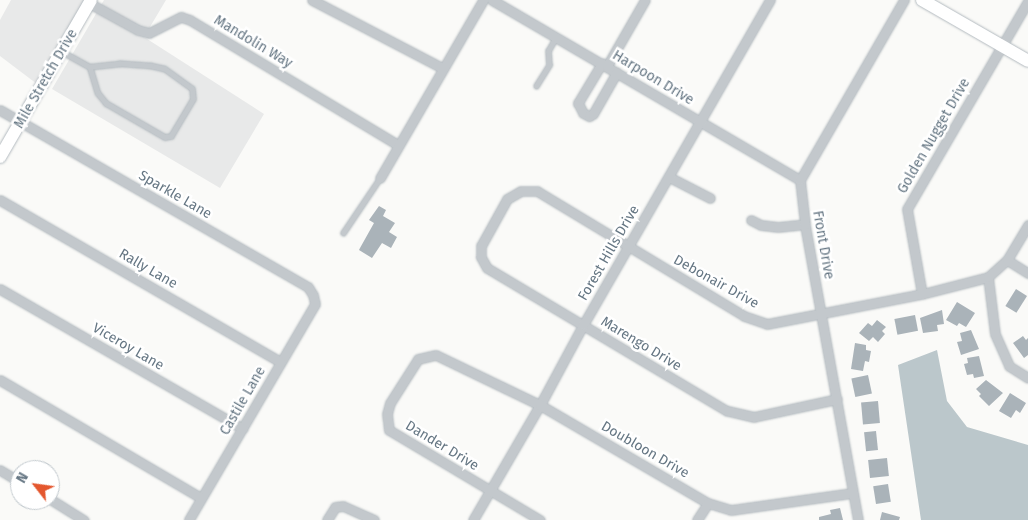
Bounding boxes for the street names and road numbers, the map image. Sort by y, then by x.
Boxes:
street label: Mandolin Way [211,12,295,72]
street label: Mile Stretch Drive [11,26,81,132]
street label: Harpoon Drive [609,47,697,109]
street label: Golden Nugget Drive [894,75,974,197]
street label: Sparkle Lane [135,167,215,223]
street label: Forest Hills Drive [575,202,643,304]
street label: Front Drive [809,209,837,281]
street label: Rally Lane [116,246,180,292]
street label: Debonair Drive [670,252,762,312]
street label: Marengo Drive [598,313,684,375]
street label: Viceroy Lane [89,320,167,374]
street label: Castile Lane [217,364,269,438]
street label: Dander Drive [402,418,482,474]
street label: Doubloon Drive [598,418,692,482]

